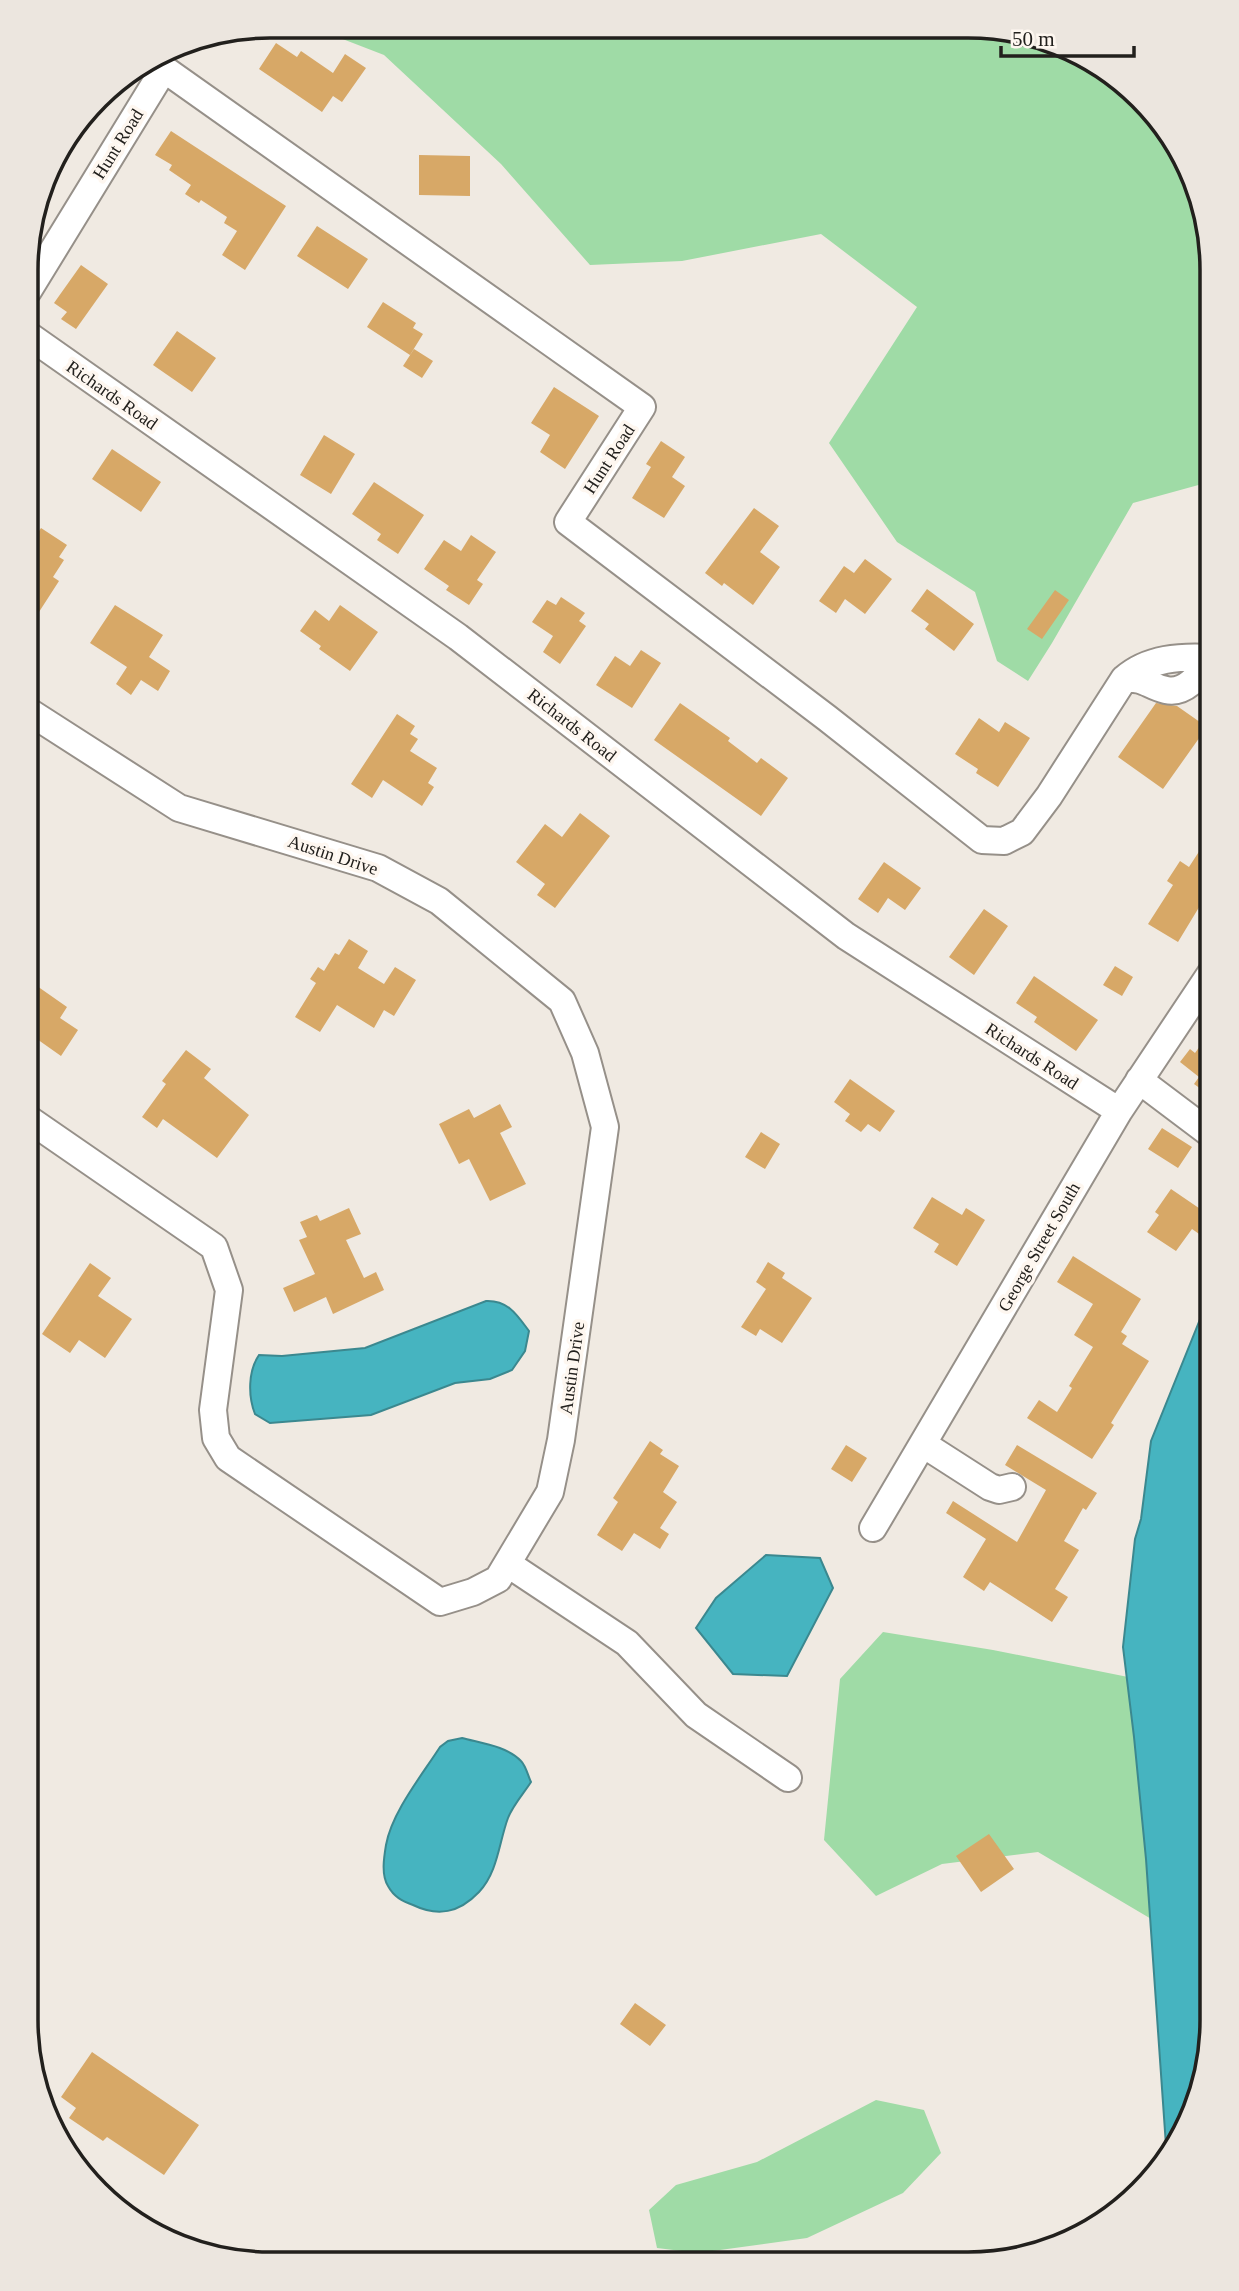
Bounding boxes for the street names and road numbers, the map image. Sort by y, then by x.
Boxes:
street label: Hunt Road [89,105,147,183]
street label: Richards Road [63,356,161,434]
street label: Hunt Road [579,421,639,497]
street label: Richards Road [524,684,620,766]
street label: Austin Drive [285,831,381,879]
street label: Richards Road [982,1019,1082,1093]
street label: George Street South [994,1179,1084,1315]
street label: Austin Drive [556,1320,588,1416]

